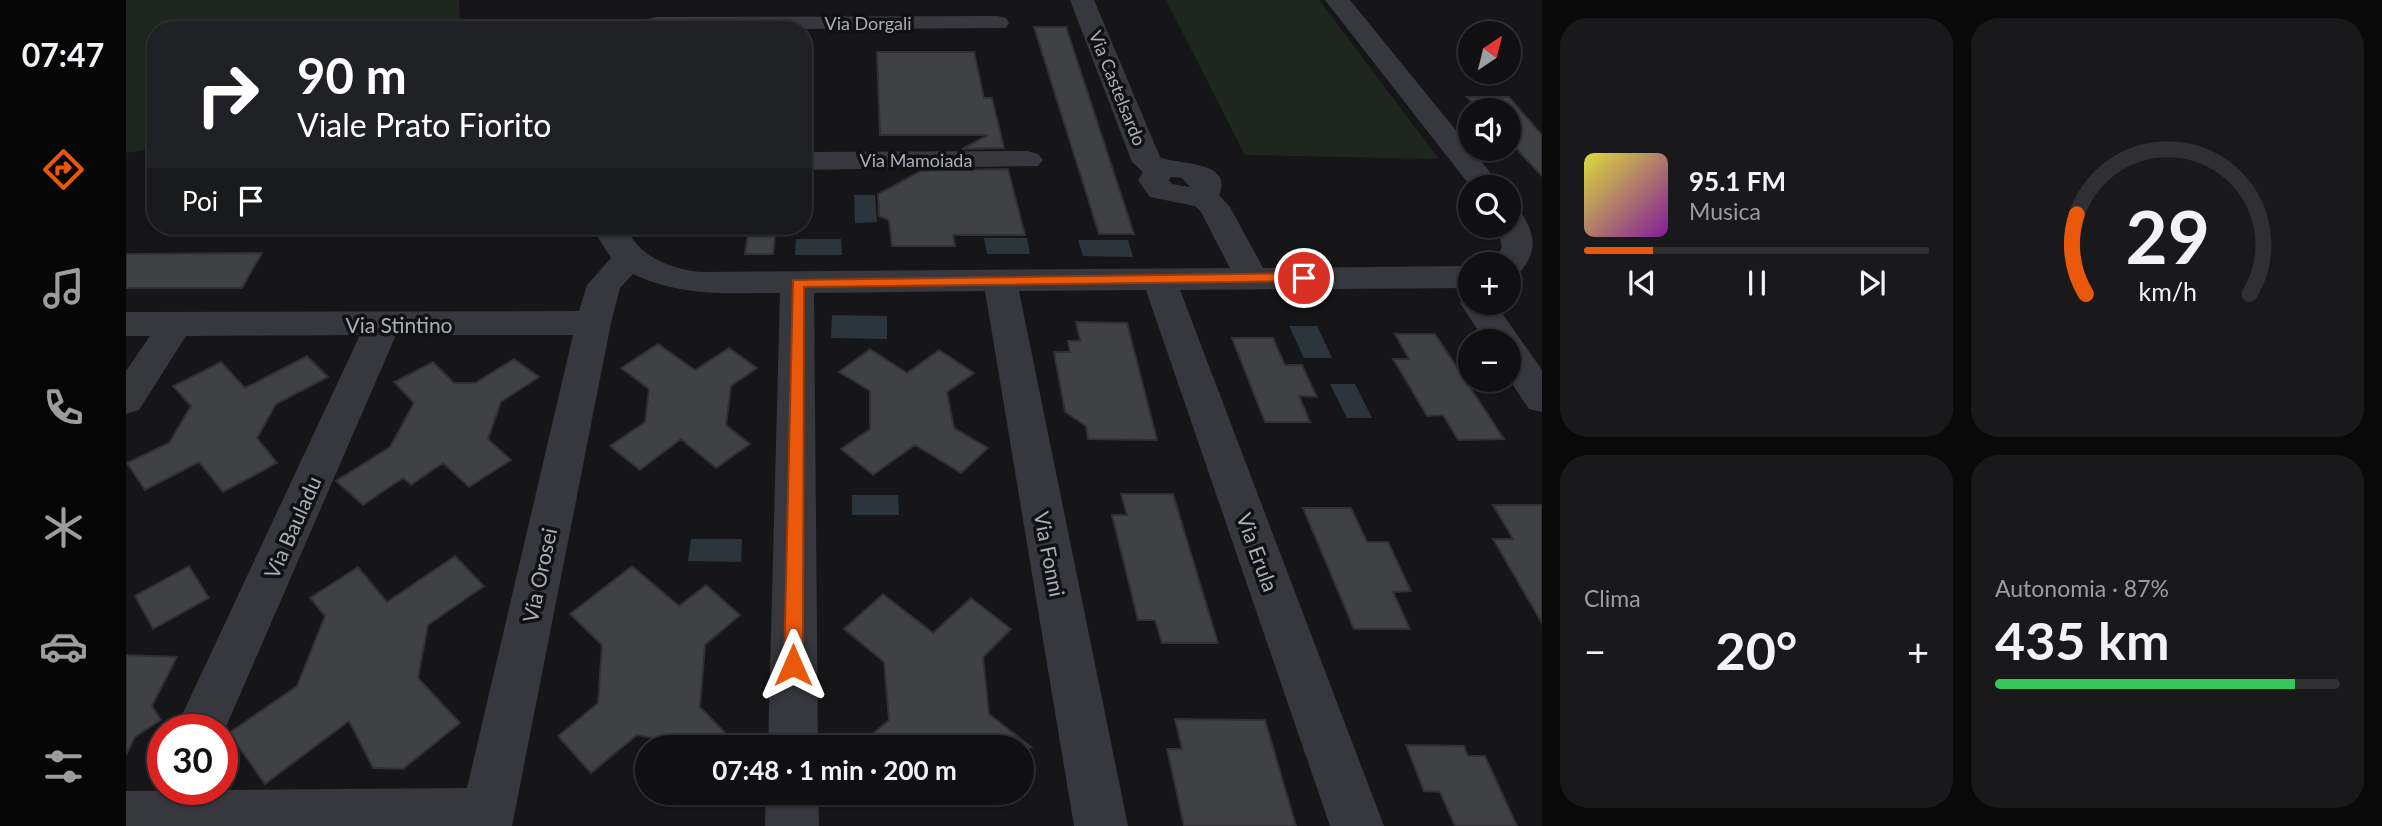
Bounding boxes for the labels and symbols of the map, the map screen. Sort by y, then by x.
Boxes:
street label: Via Dorgali [824,12,912,34]
north arrow [1458,21,1521,84]
street label: Via Castelsardo [1085,27,1151,149]
street label: Via Mamoiada [860,149,972,171]
pin [1274,248,1334,308]
street label: Via Stintino [345,312,453,337]
street label: Via Bauladu [258,472,326,582]
street label: Via Fonni [1029,509,1071,599]
street label: Via Erula [1232,509,1284,595]
street label: Via Orosei [517,525,561,625]
position arrow [756,628,830,702]
speed limit sign: 30 [147,714,238,805]

